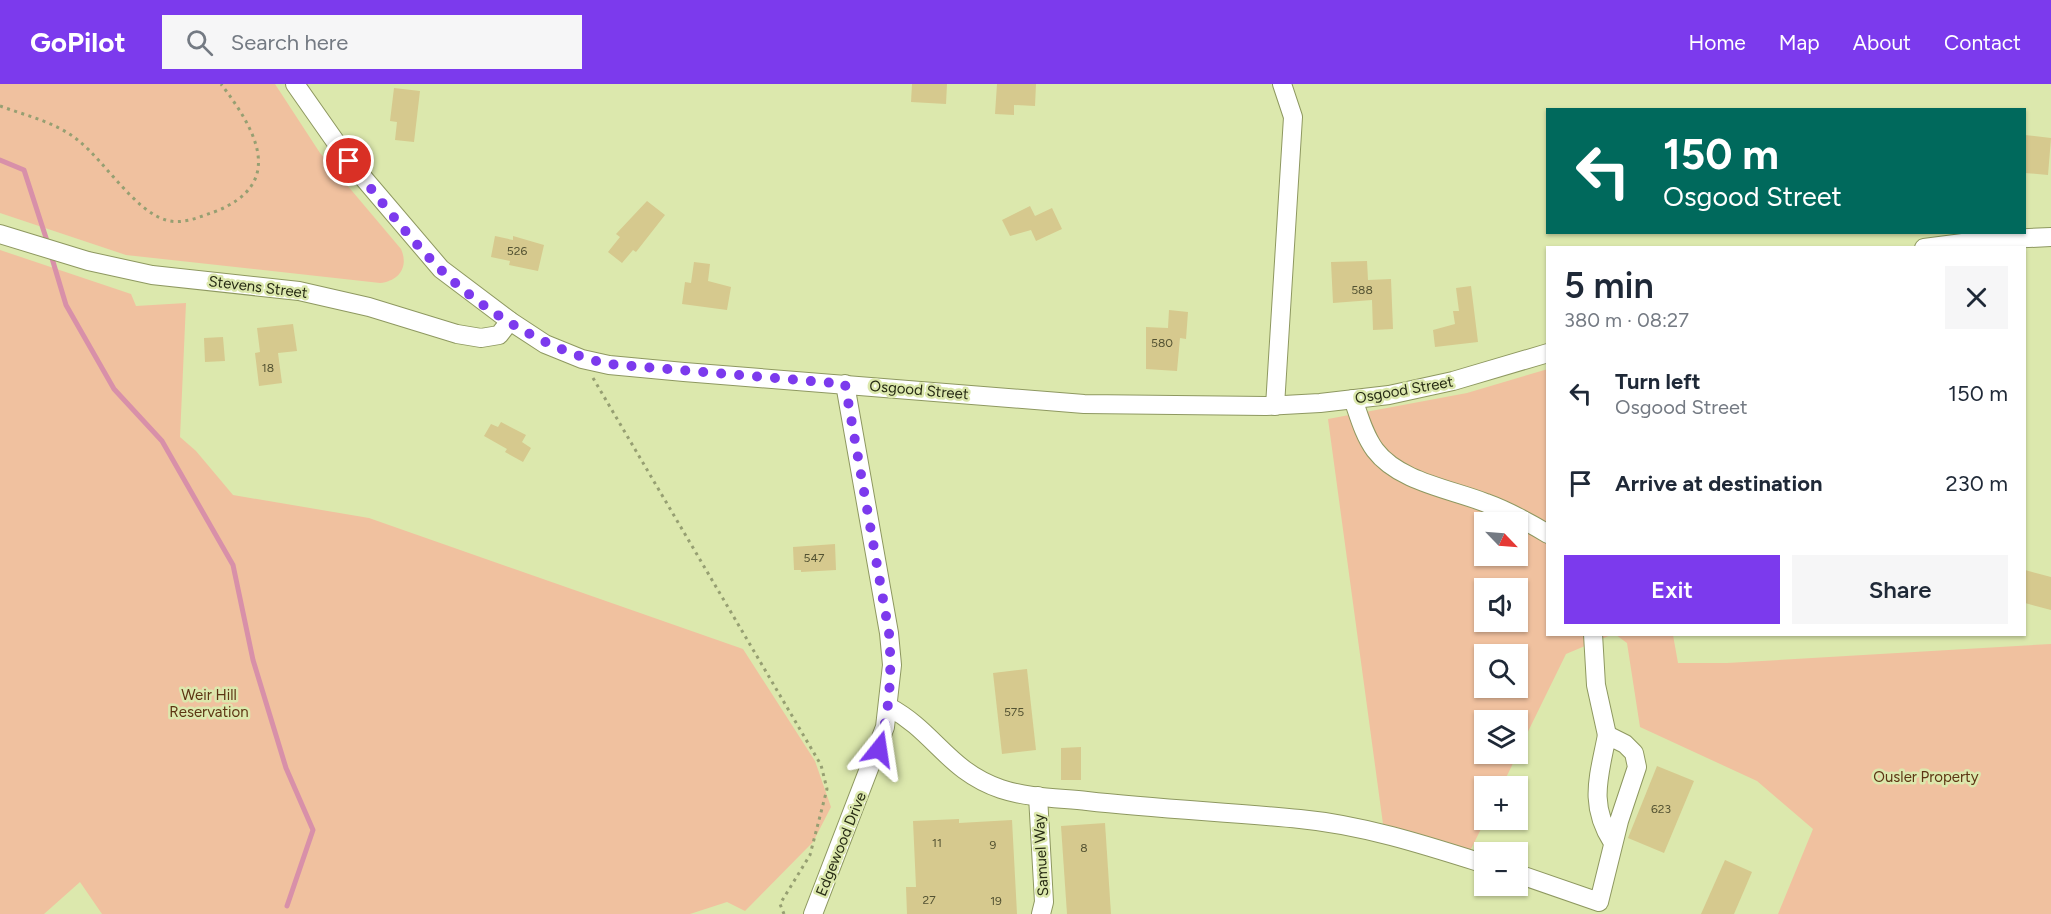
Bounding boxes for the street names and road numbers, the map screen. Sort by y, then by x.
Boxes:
street label: Stevens Street [207,272,309,302]
street label: Osgood Street [1354,372,1455,407]
street label: Osgood Street [869,377,970,403]
street label: Edgewood Drive [812,789,870,899]
street label: Samuel Way [1030,813,1052,897]

